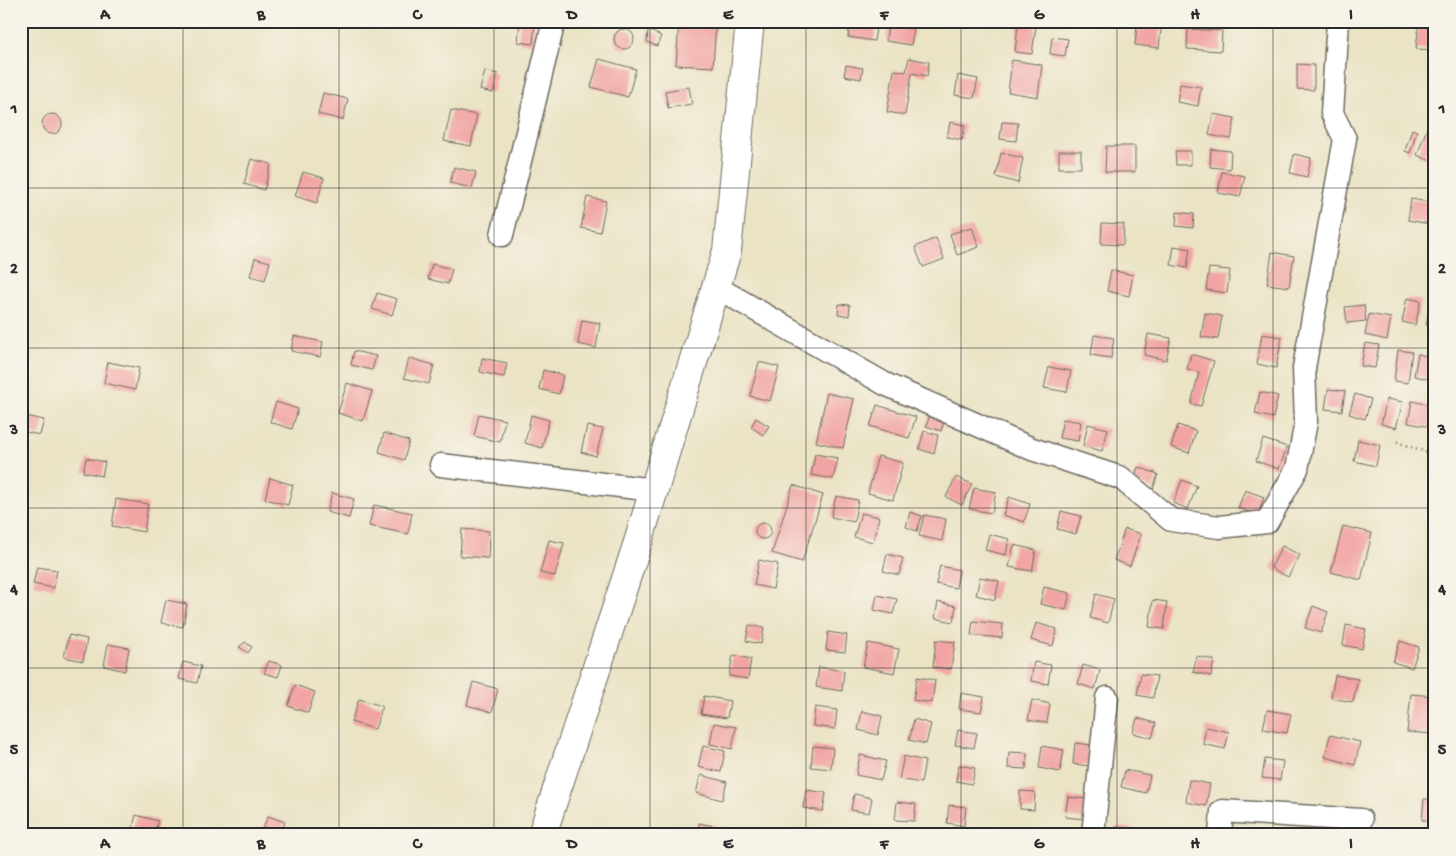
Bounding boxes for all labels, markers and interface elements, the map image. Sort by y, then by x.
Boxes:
text: A [99,7,111,26]
text: B [256,7,266,26]
text: C [412,7,423,26]
text: D [565,7,578,26]
text: E [723,7,734,26]
text: F [879,7,890,26]
text: G [1034,7,1045,26]
text: H [1190,7,1200,26]
text: I [1349,7,1353,26]
text: 1 [10,101,17,120]
text: 1 [1438,101,1445,120]
text: 2 [10,261,18,280]
text: 2 [1438,261,1446,280]
text: 3 [9,422,18,441]
text: 3 [1437,422,1446,441]
text: 4 [9,582,18,601]
text: 4 [1437,582,1446,601]
text: 5 [10,742,19,761]
text: 5 [1438,742,1447,761]
text: A [99,836,111,855]
text: B [256,836,266,855]
text: C [412,836,423,855]
text: D [565,836,578,855]
text: E [723,836,734,855]
text: F [879,836,890,855]
text: G [1034,836,1045,855]
text: H [1190,836,1200,855]
text: I [1349,836,1353,855]

